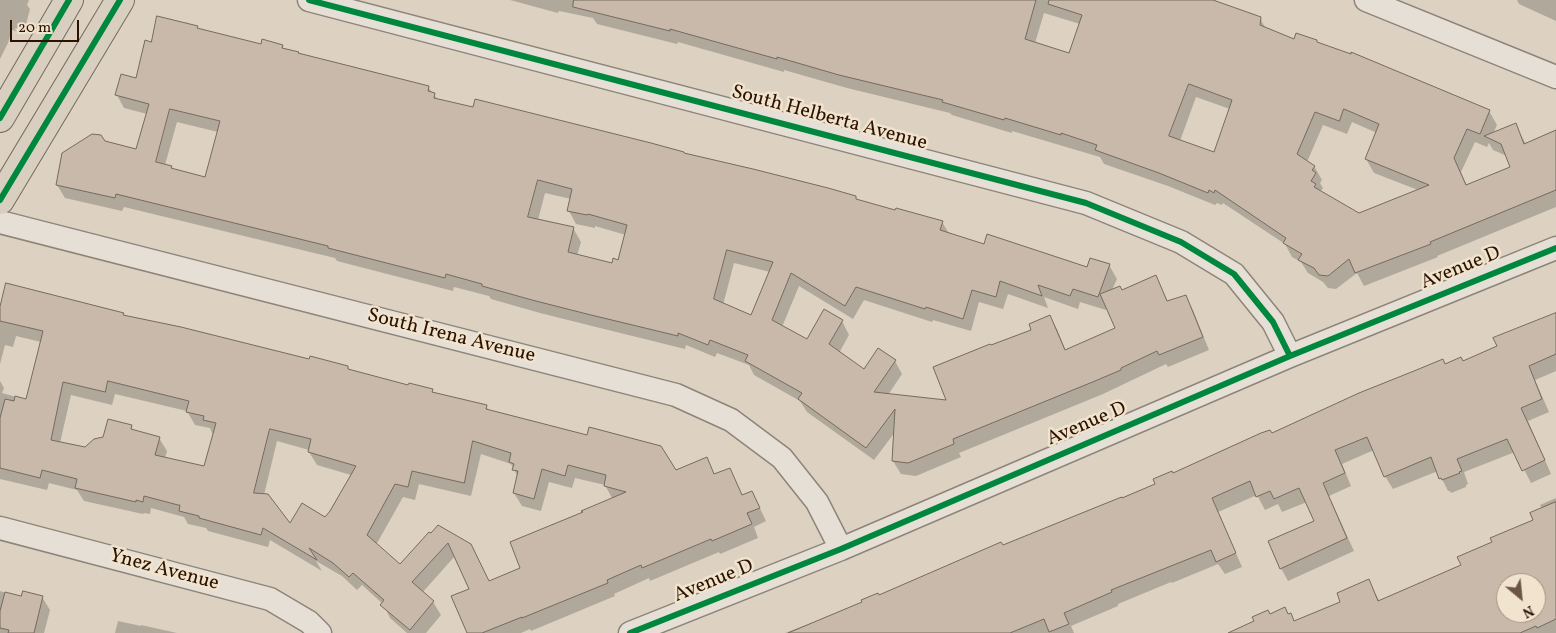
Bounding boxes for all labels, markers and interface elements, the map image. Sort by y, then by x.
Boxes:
scale bar [12,10,81,42]
text: 20 m [18,18,51,39]
street label: South Helberta Avenue [729,81,929,157]
street label: Avenue D [1418,242,1504,296]
street label: South Irena Avenue [365,305,537,369]
street label: Avenue D [1044,398,1130,452]
street label: Ynez Avenue [107,545,221,597]
street label: Avenue D [671,555,757,609]
north arrow [1496,573,1546,623]
text: N [1519,600,1537,622]

